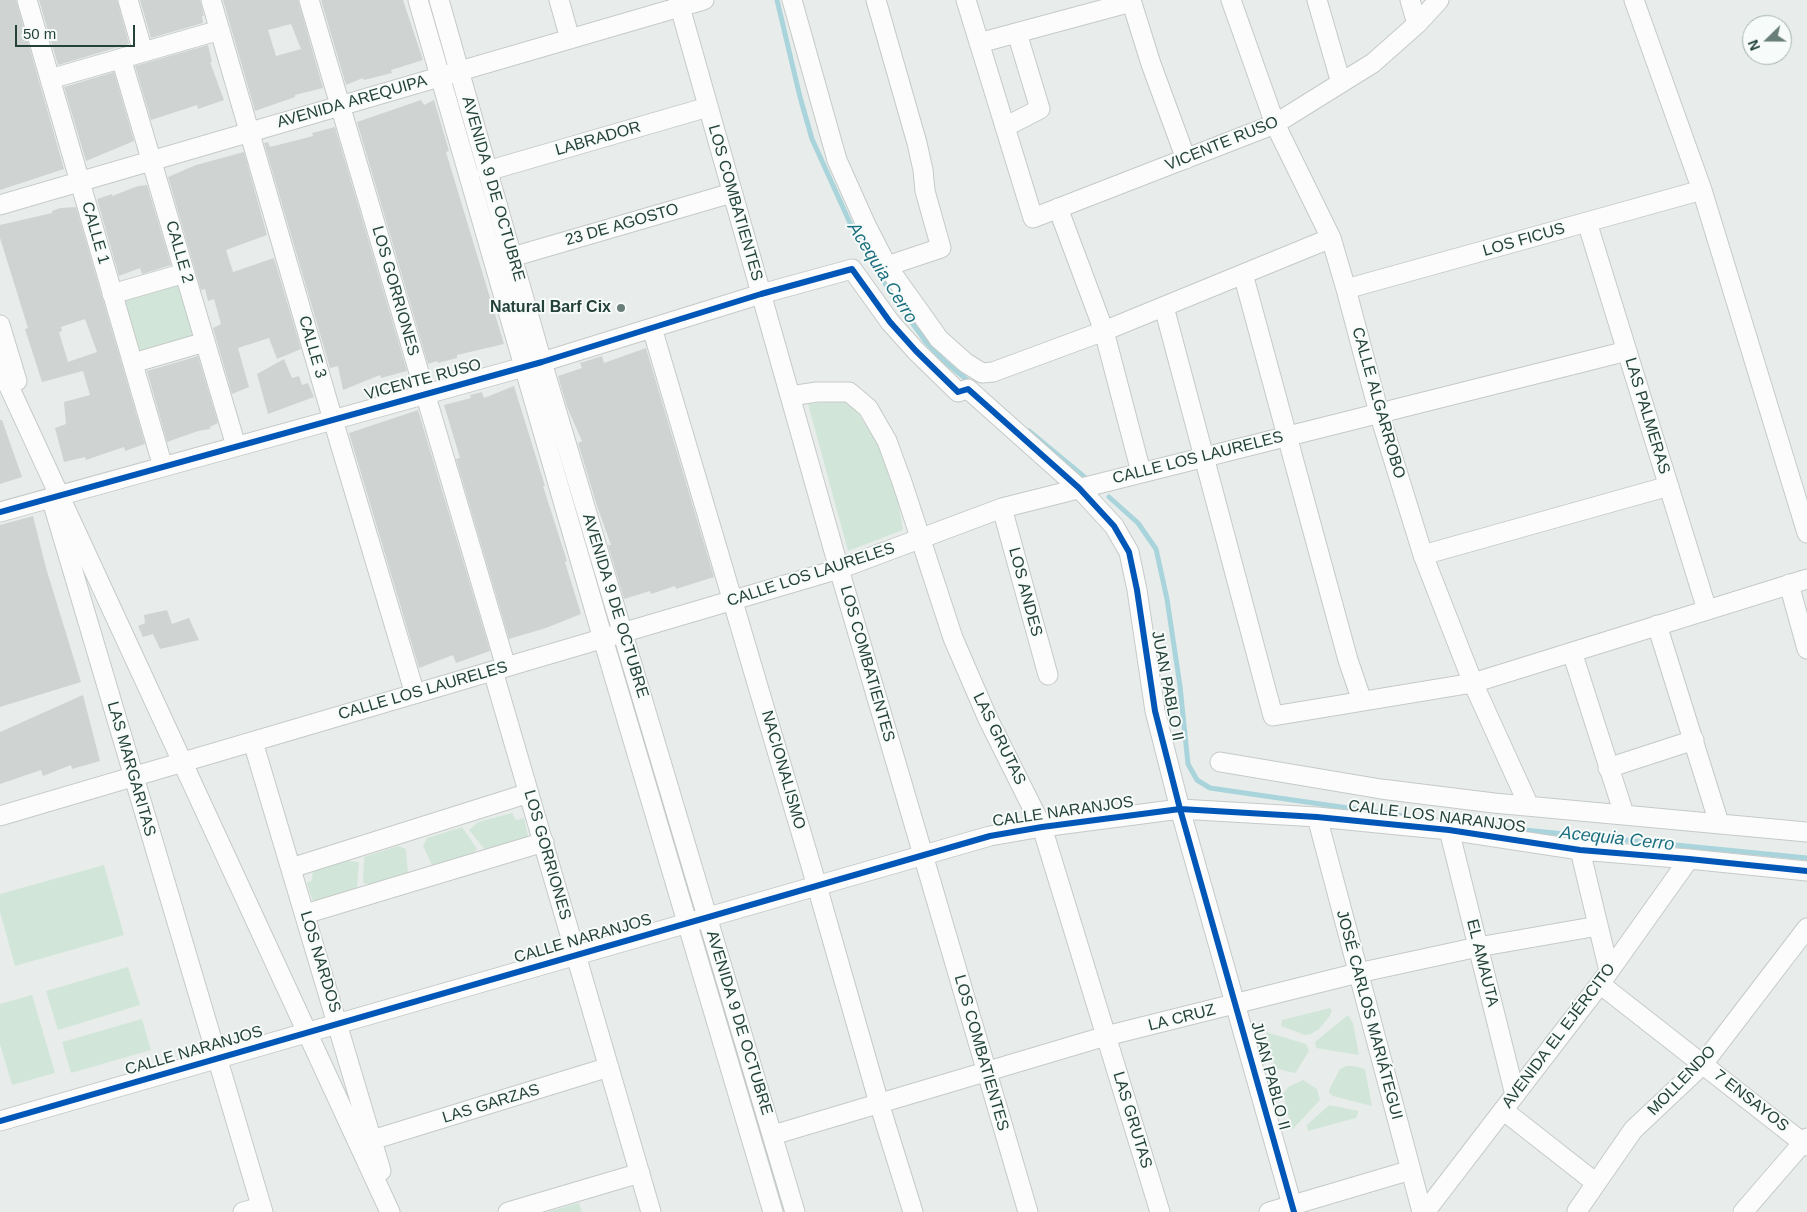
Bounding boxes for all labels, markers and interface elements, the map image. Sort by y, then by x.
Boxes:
scale bar [18,15,138,47]
north arrow [1742,15,1792,65]
text: 50 m [23,25,56,42]
text: N [1745,38,1763,53]
street label: AVENIDA AREQUIPA [275,71,429,133]
street label: AVENIDA 9 DE OCTUBRE [457,94,529,284]
street label: VICENTE RUSO [1163,113,1281,175]
street label: LABRADOR [553,118,643,160]
street label: LOS COMBATIENTES [704,123,766,283]
street label: CALLE 1 [77,200,113,266]
street label: 23 DE AGOSTO [563,200,681,250]
water label: Acequia Cerro [842,218,922,328]
street label: CALLE 2 [161,219,197,285]
street label: LOS FICUS [1481,219,1567,261]
street label: LOS GORRIONES [367,224,423,358]
place label: Natural Barf Cix [490,298,611,318]
marker: Natural Barf Cix [615,302,627,314]
street label: CALLE 3 [294,314,330,380]
street label: CALLE ALGARROBO [1347,325,1409,481]
street label: VICENTE RUSO [363,355,483,405]
street label: LAS PALMERAS [1620,356,1674,476]
street label: CALLE LOS LAURELES [1111,427,1285,489]
street label: AVENIDA 9 DE OCTUBRE [578,512,652,700]
street label: CALLE LOS LAURELES [725,539,897,611]
street label: LOS ANDES [1004,545,1046,639]
street label: LOS COMBATIENTES [836,584,898,744]
street label: JUAN PABLO II [1147,629,1187,743]
street label: CALLE LOS LAURELES [336,658,510,724]
street label: LAS GRUTAS [968,690,1030,788]
street label: LAS MARGARITAS [103,699,159,839]
street label: NACIONALISMO [757,708,809,832]
street label: LOS GORRIONES [519,788,575,922]
street label: CALLE NARANJOS [991,793,1135,831]
street label: CALLE LOS NARANJOS [1347,797,1527,837]
water label: Acequia Cerro [1559,822,1675,856]
street label: JOSÉ CARLOS MARIÁTEGUI [1332,908,1406,1122]
street label: LOS NARDOS [295,909,345,1015]
street label: CALLE NARANJOS [512,910,654,968]
street label: EL AMAUTA [1462,917,1502,1009]
street label: AVENIDA 9 DE OCTUBRE [702,929,776,1117]
street label: AVENIDA EL EJÉRCITO [1498,960,1620,1112]
street label: LOS COMBATIENTES [950,973,1012,1133]
street label: LA CRUZ [1146,1000,1218,1036]
street label: JUAN PABLO II [1246,1020,1294,1132]
street label: CALLE NARANJOS [123,1022,265,1080]
street label: MOLLENDO [1644,1042,1720,1120]
street label: 7 ENSAYOS [1710,1066,1792,1136]
street label: LAS GRUTAS [1108,1069,1156,1171]
street label: LAS GARZAS [440,1080,542,1128]

